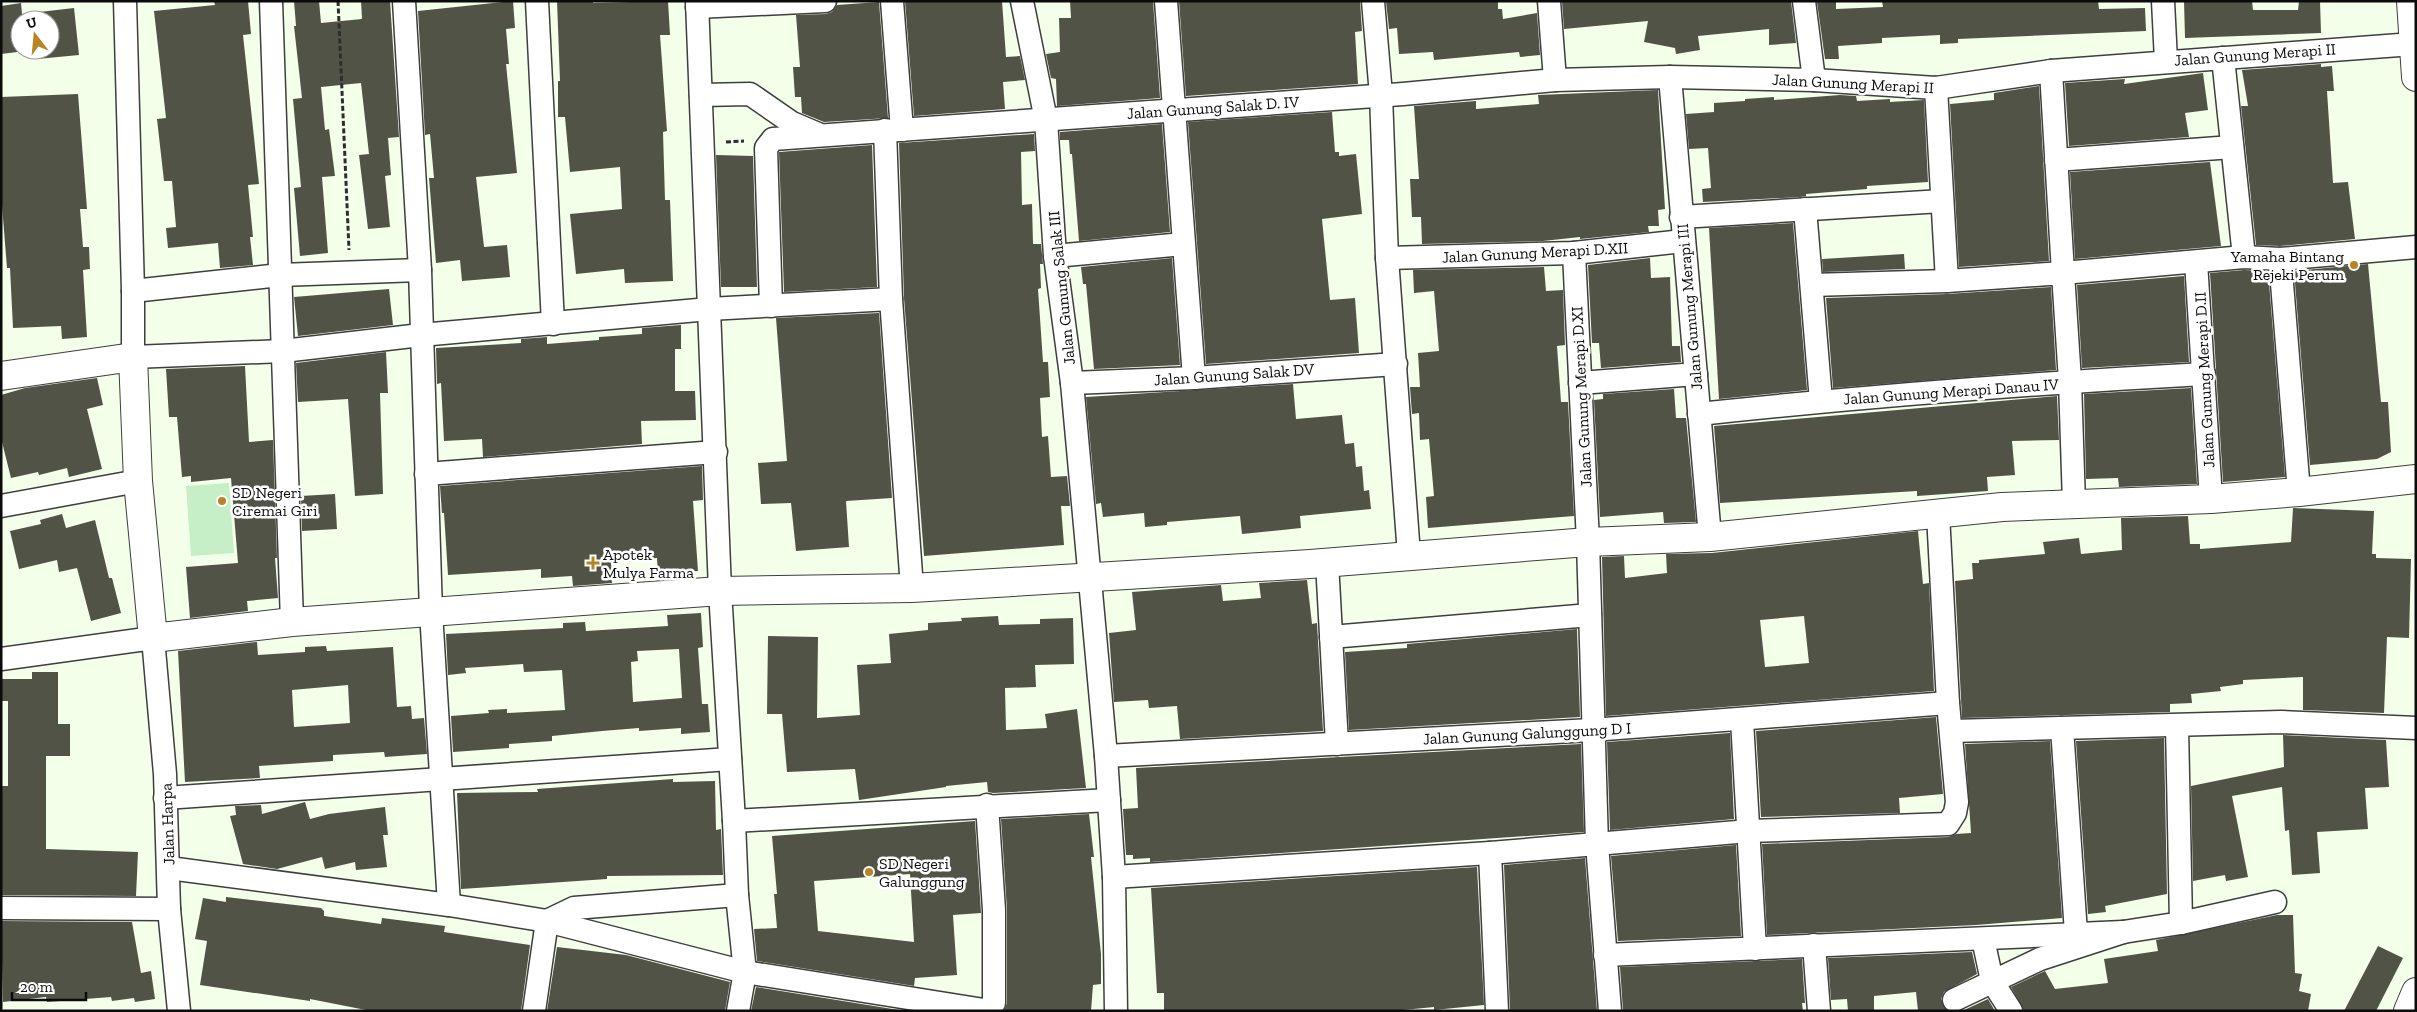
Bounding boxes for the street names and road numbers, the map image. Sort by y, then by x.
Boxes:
street label: Jalan Gunung Merapi II [2174,39,2337,70]
street label: Jalan Gunung Merapi II [1772,70,1934,97]
street label: Jalan Gunung Salak D. IV [1126,92,1300,123]
street label: Jalan Gunung Salak III [1044,210,1079,366]
street label: Jalan Gunung Merapi III [1673,223,1706,391]
street label: Jalan Gunung Merapi D.XII [1441,238,1629,267]
street label: Jalan Gunung Merapi D.II [2190,291,2219,468]
street label: Jalan Gunung Merapi D.XI [1567,306,1596,488]
street label: Jalan Gunung Salak DV [1153,359,1315,390]
street label: Jalan Gunung Merapi Danau IV [1843,374,2060,408]
street label: Jalan Gunung Galunggung D I [1422,719,1632,748]
street label: Jalan Harpa [157,782,178,865]

